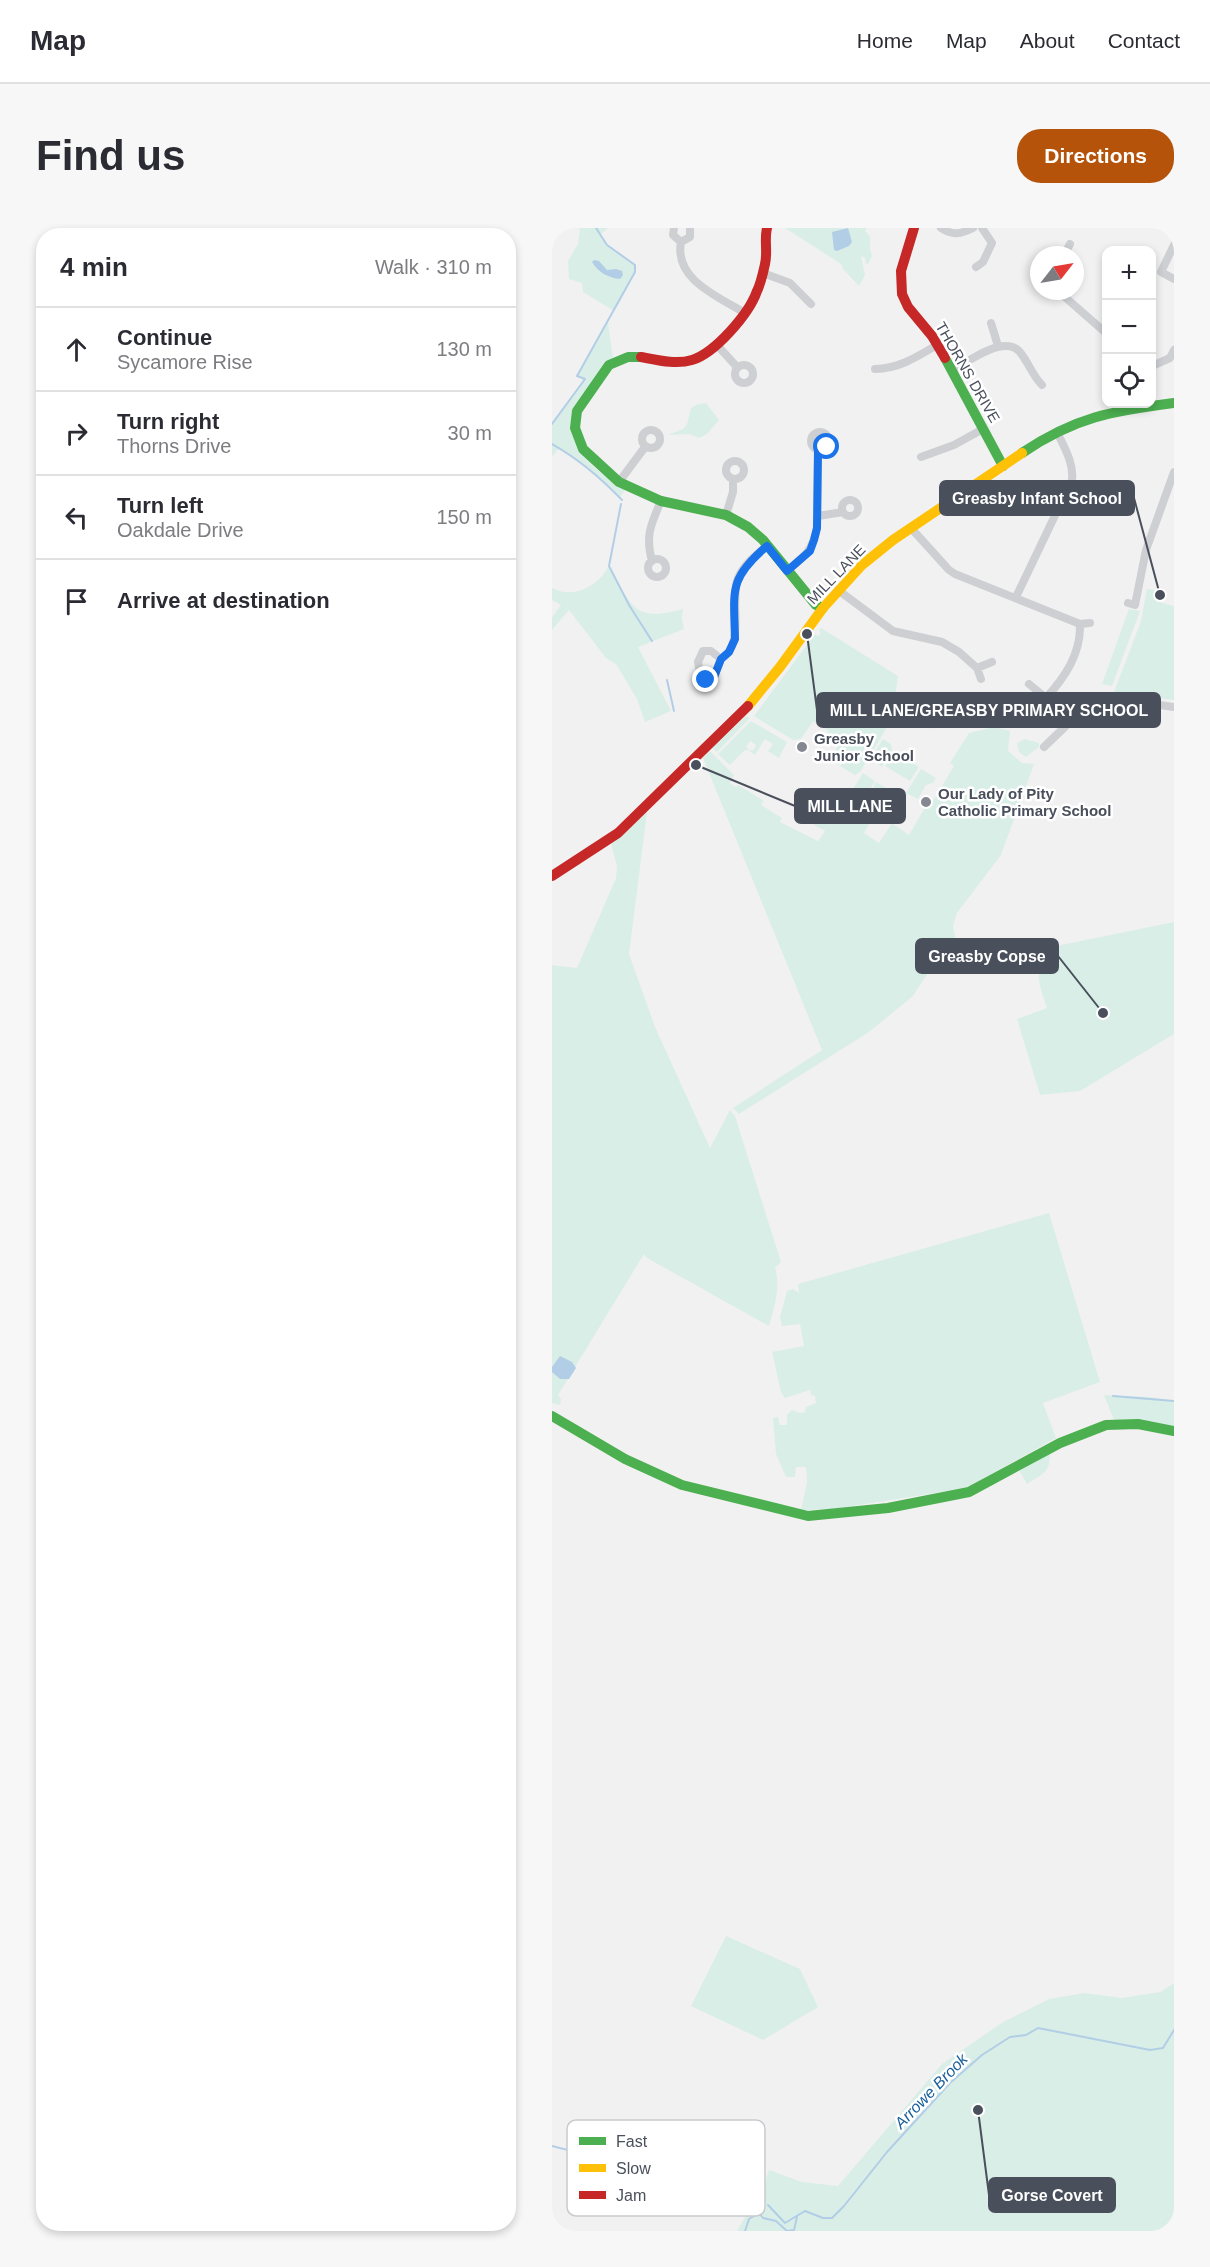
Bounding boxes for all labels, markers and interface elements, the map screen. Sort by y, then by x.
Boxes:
text: Map [30,25,86,56]
text: Home [857,29,913,52]
text: Map [946,29,987,52]
text: About [1020,29,1075,52]
text: Contact [1108,29,1180,52]
button: Directions [1017,129,1174,183]
text: Find us [36,132,185,179]
north arrow [1030,246,1084,300]
map controls [1102,246,1156,408]
button: + [1102,246,1156,300]
text: 4 min [60,252,128,282]
text: Walk · 310 m [375,256,492,278]
button: − [1102,300,1156,354]
street label: THORNS DRIVE [932,319,1004,425]
text: Continue [117,325,212,350]
icon: ahead [60,333,93,366]
text: 130 m [436,338,492,360]
text: Sycamore Rise [117,351,253,373]
button: locate [1102,354,1156,408]
text: Turn right [117,409,219,434]
icon: right [60,417,93,450]
text: 30 m [448,422,492,444]
route start [813,433,839,459]
text: Thorns Drive [117,435,231,457]
callout: Greasby Infant School [940,481,1134,515]
text: Greasby Infant School [952,490,1122,507]
text: Turn left [117,493,203,518]
icon: left [60,501,93,534]
text: 150 m [436,506,492,528]
text: Oakdale Drive [117,519,244,541]
street label: MILL LANE [803,541,869,607]
icon: arrive [60,585,93,618]
text: Arrive at destination [117,588,330,613]
route end [692,666,718,692]
callout: MILL LANE/GREASBY PRIMARY SCHOOL [817,693,1160,727]
text: MILL LANE/GREASBY PRIMARY SCHOOL [830,702,1149,719]
place label: Greasby Junior School [814,730,914,764]
marker: Greasby Junior School [795,740,809,754]
place label: Our Lady of Pity Catholic Primary School [938,785,1111,819]
callout: MILL LANE [795,789,905,823]
marker: Our Lady of Pity Catholic Primary School [919,795,933,809]
text: MILL LANE [807,798,893,815]
callout: Greasby Copse [916,939,1058,973]
text: Greasby Copse [928,948,1046,965]
water label: Arrowe Brook [891,2050,971,2132]
legend [567,2120,765,2216]
text: Fast [616,2133,648,2150]
text: Slow [616,2160,651,2177]
callout: Gorse Covert [989,2178,1115,2212]
text: Jam [616,2187,646,2204]
text: Gorse Covert [1001,2187,1103,2204]

